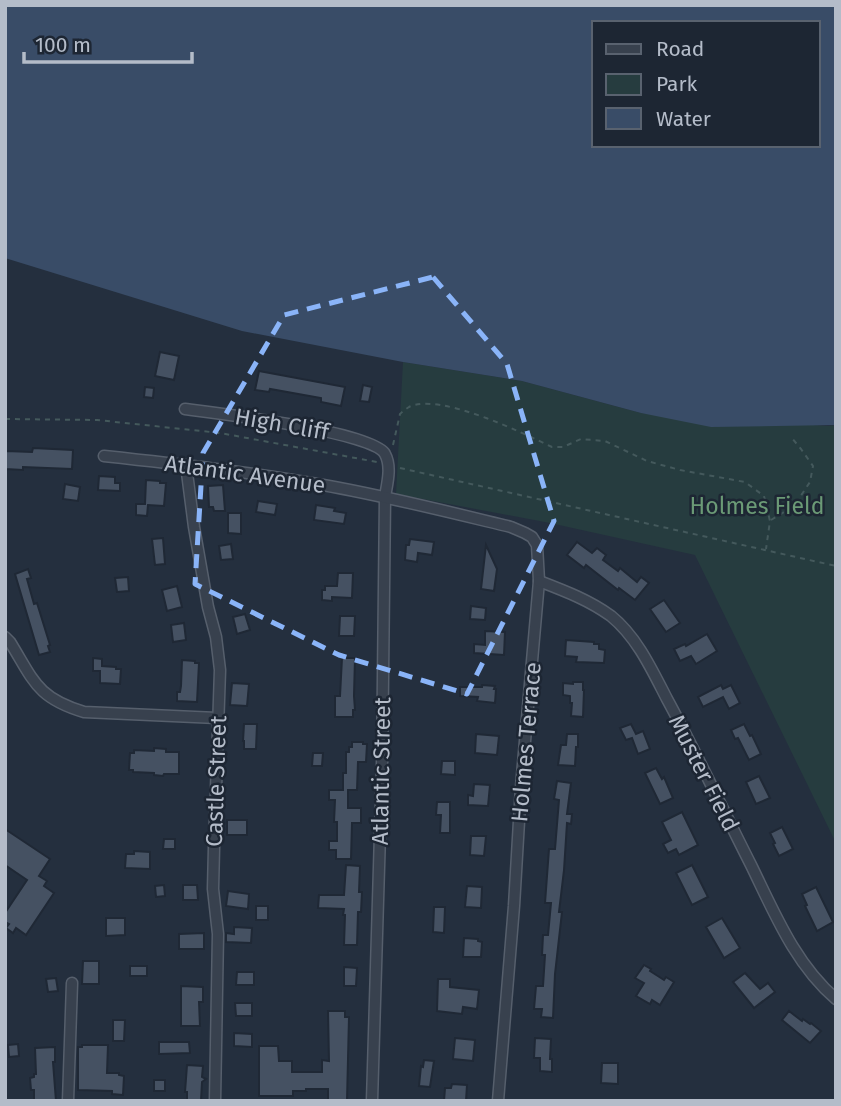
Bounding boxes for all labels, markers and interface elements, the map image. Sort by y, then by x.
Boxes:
scale bar [24,21,192,65]
legend [592,21,820,147]
text: 100 m [35,32,91,58]
text: Road [656,36,704,62]
text: Park [656,71,698,97]
text: Water [656,106,711,132]
street label: High Cliff [233,402,333,446]
street label: Atlantic Avenue [163,449,327,499]
park label: Holmes Field [690,492,824,520]
street label: Holmes Terrace [505,661,547,823]
street label: Atlantic Street [366,696,396,845]
street label: Muster Field [663,710,745,836]
street label: Castle Street [200,714,232,847]

